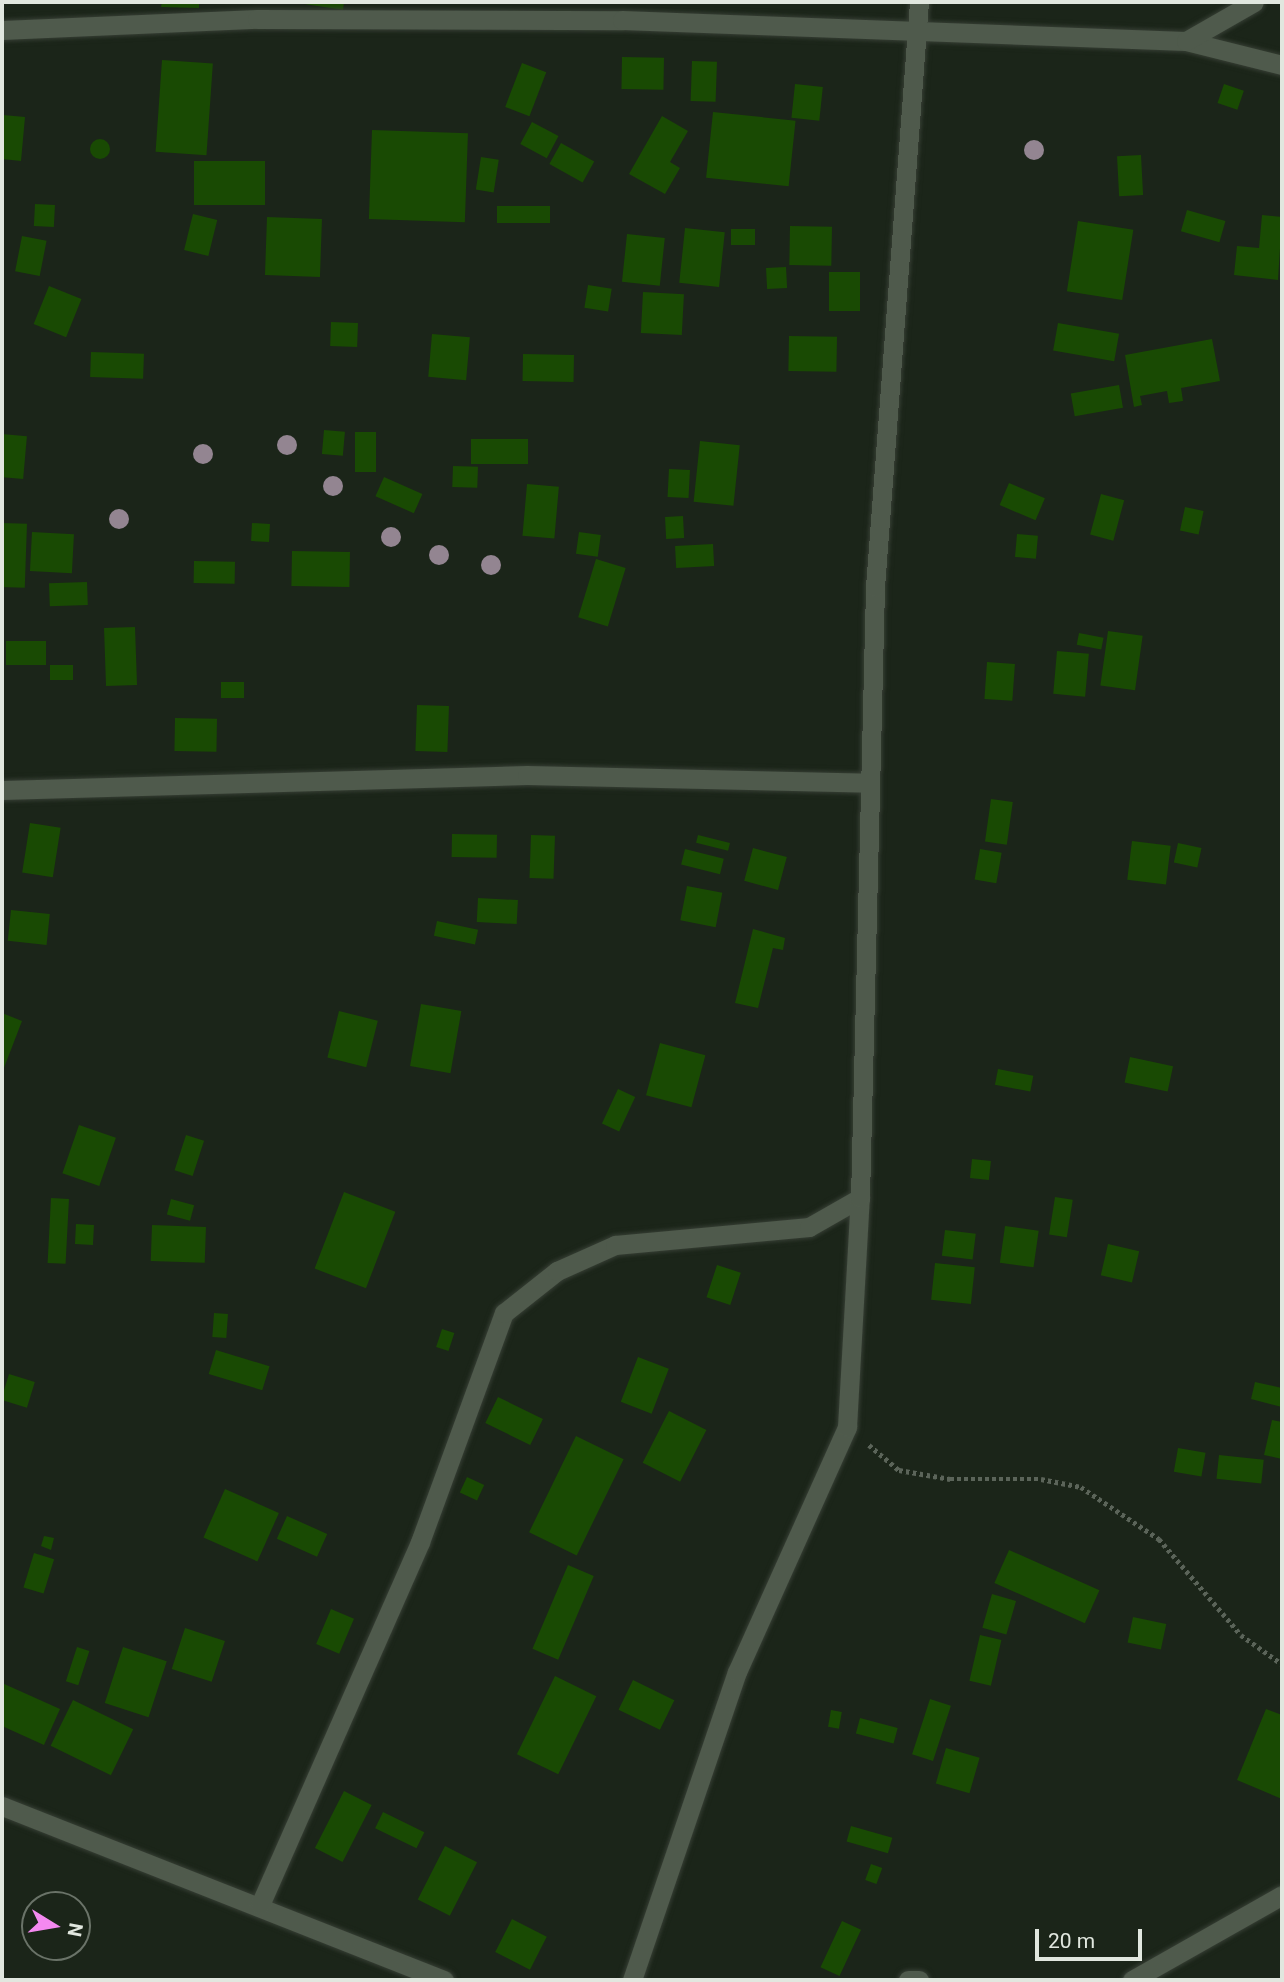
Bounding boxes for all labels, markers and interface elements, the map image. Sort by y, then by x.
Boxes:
north arrow [21,1891,91,1961]
scale bar [1039,1916,1146,1960]
text: N [63,1921,88,1938]
text: 20 m [1048,1929,1095,1953]

